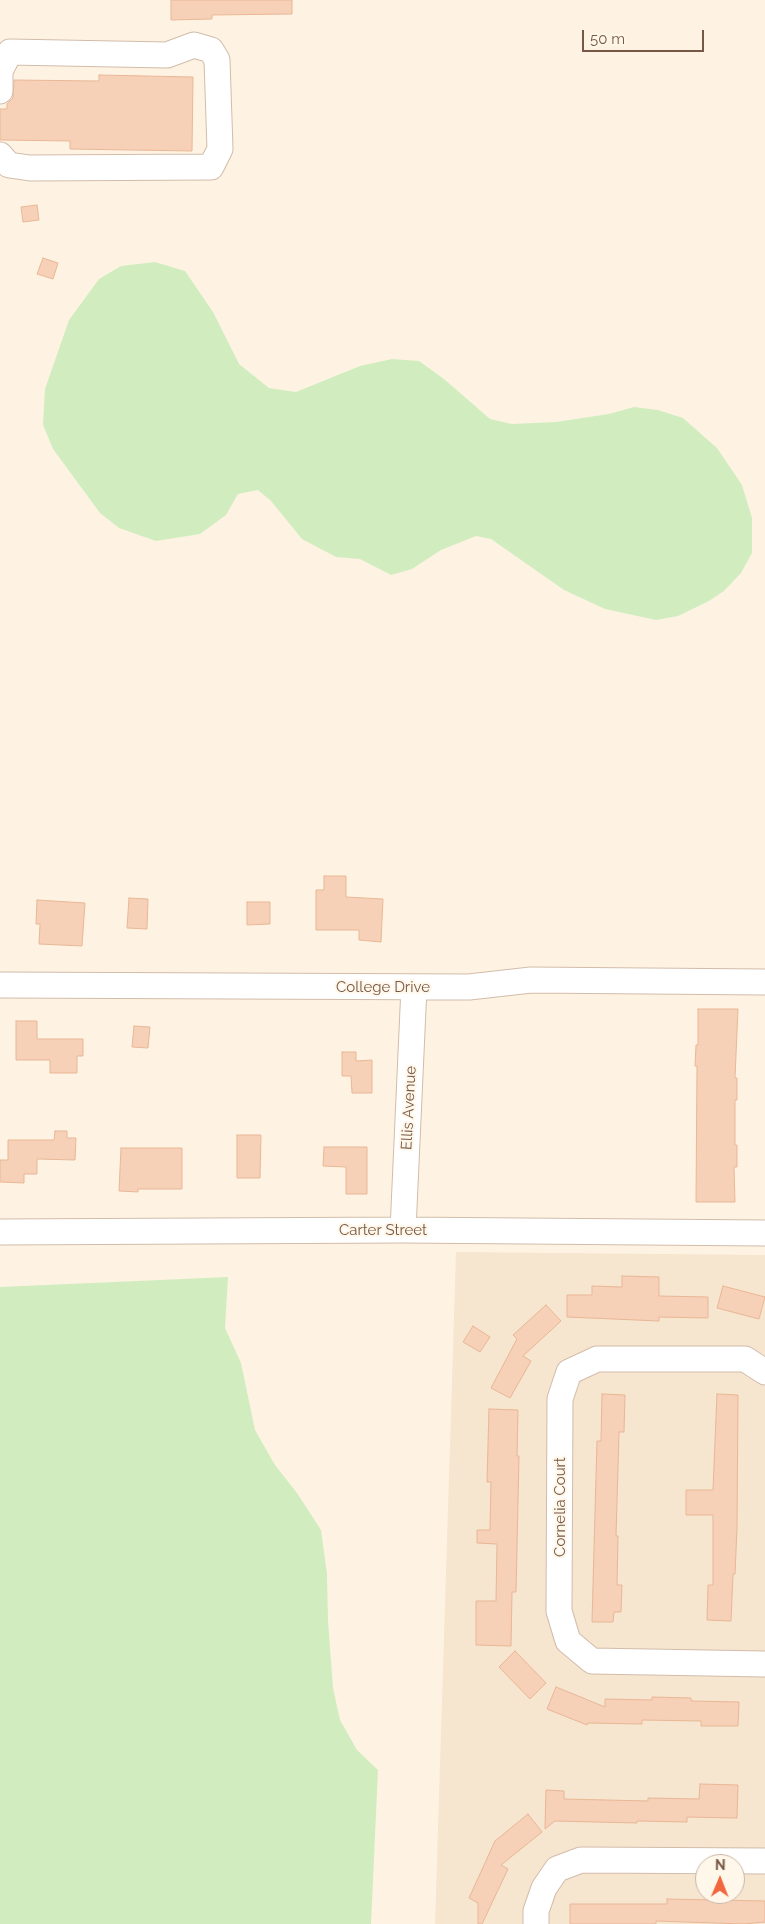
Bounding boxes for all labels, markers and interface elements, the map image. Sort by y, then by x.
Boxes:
scale bar [585,20,708,52]
text: 50 m [590,30,625,48]
street label: College Drive [336,978,430,996]
street label: Ellis Avenue [398,1065,420,1151]
street label: Carter Street [339,1221,427,1239]
street label: Cornelia Court [551,1457,569,1557]
north arrow [695,1854,745,1904]
text: N [715,1857,726,1873]

